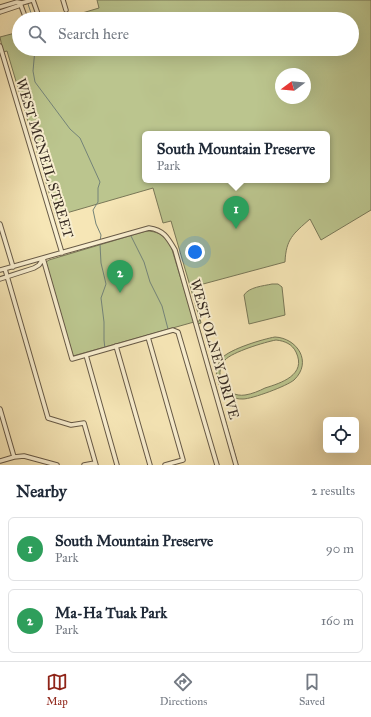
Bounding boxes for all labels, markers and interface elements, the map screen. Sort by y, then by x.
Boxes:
search box [12,12,359,56]
icon: search [26,23,48,45]
text: Search here [58,25,129,43]
north arrow [275,68,311,104]
street label: WEST MCNEIL STREET [12,76,77,240]
popup [142,131,330,183]
text: South Mountain Preserve [157,140,315,158]
text: Park [157,158,180,174]
pin: 1 [223,196,249,229]
your location [185,242,205,262]
pin: 2 [107,260,133,293]
street label: WEST OLNEY DRIVE [186,277,243,421]
map controls [323,417,359,453]
button: locate [323,417,359,453]
text: Nearby [16,481,67,502]
text: 2 results [311,483,355,499]
text: South Mountain Preserve [55,532,213,550]
text: 1 [27,541,33,557]
text: 90 m [326,541,354,557]
text: Park [55,550,79,566]
text: Ma-Ha Tuak Park [55,604,167,622]
text: 2 [27,613,33,629]
text: 160 m [321,613,354,629]
text: Park [55,622,79,638]
tab: Map [46,671,68,708]
tab: Directions [160,671,207,708]
tab: Saved [299,671,325,708]

